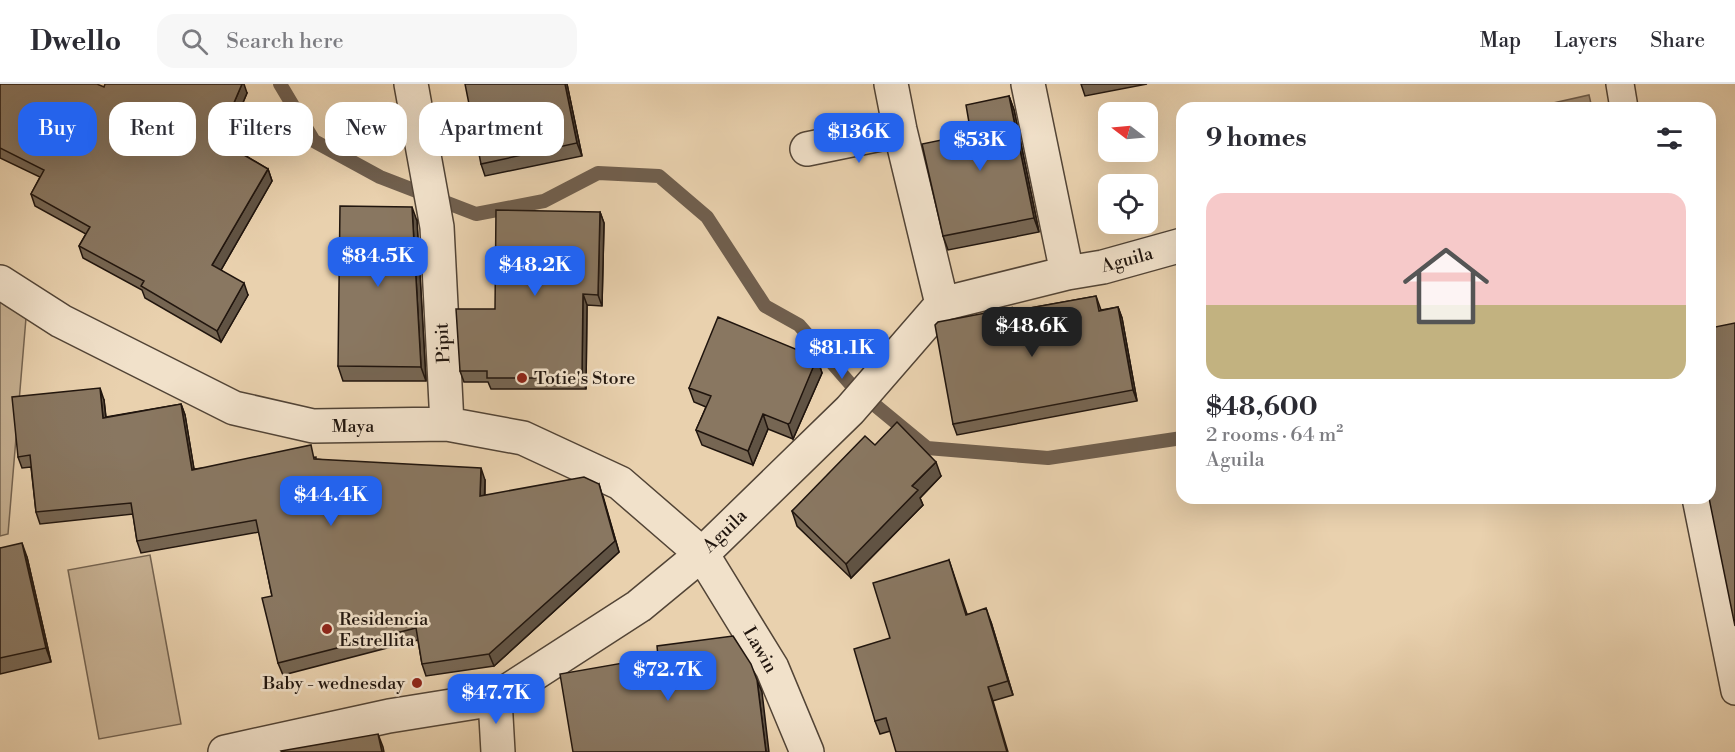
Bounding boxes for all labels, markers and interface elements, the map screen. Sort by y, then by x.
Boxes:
search box [157,14,577,68]
text: Dwello [30,24,121,59]
icon: search [178,25,211,58]
text: Search here [226,28,344,55]
text: Map [1480,28,1521,54]
text: Layers [1554,28,1617,54]
text: Share [1650,28,1705,54]
chip: Buy [18,102,97,156]
chip: Rent [109,102,196,156]
chip: Filters [208,102,313,156]
chip: New [325,102,407,156]
chip: Apartment [419,102,564,156]
north arrow [1098,102,1158,162]
map controls [1098,102,1158,234]
pin: $136K [817,113,901,164]
text: $136K [828,120,890,145]
pin: $53K [944,121,1016,172]
text: 9 homes [1206,122,1307,154]
icon: filters [1653,122,1686,155]
text: $53K [954,128,1006,153]
button: locate [1098,174,1158,234]
icon: home [1392,232,1500,340]
pin: $84.5K [329,237,427,288]
street label: Aguila [1098,242,1156,278]
text: $84.5K [342,244,414,269]
pin: $48.2K [486,246,584,297]
text: $48.2K [499,253,571,278]
pin: $48.6K [983,307,1081,358]
text: $48.6K [996,314,1068,339]
street label: Pipit [430,321,456,364]
pin: $81.1K [793,329,891,380]
text: $81.1K [809,336,875,361]
place label: Totie's Store [534,367,635,390]
marker: Totie's Store [515,371,529,385]
text: $48,600 [1206,391,1318,423]
street label: Maya [332,415,375,438]
text: 2 rooms · 64 m² [1206,423,1343,448]
text: Aguila [1206,448,1265,473]
pin: $44.4K [282,476,380,527]
text: $44.4K [294,483,368,508]
street label: Aguila [697,504,753,558]
place label: Residencia Estrellita [339,608,429,652]
marker: Residencia Estrellita [320,622,334,636]
street label: Lawin [738,623,783,678]
pin: $72.7K [619,651,717,702]
text: $72.7K [633,658,703,683]
place label: Baby - wednesday [262,672,405,695]
pin: $47.7K [447,674,545,725]
marker: Baby - wednesday [410,676,424,690]
text: $47.7K [462,681,530,706]

